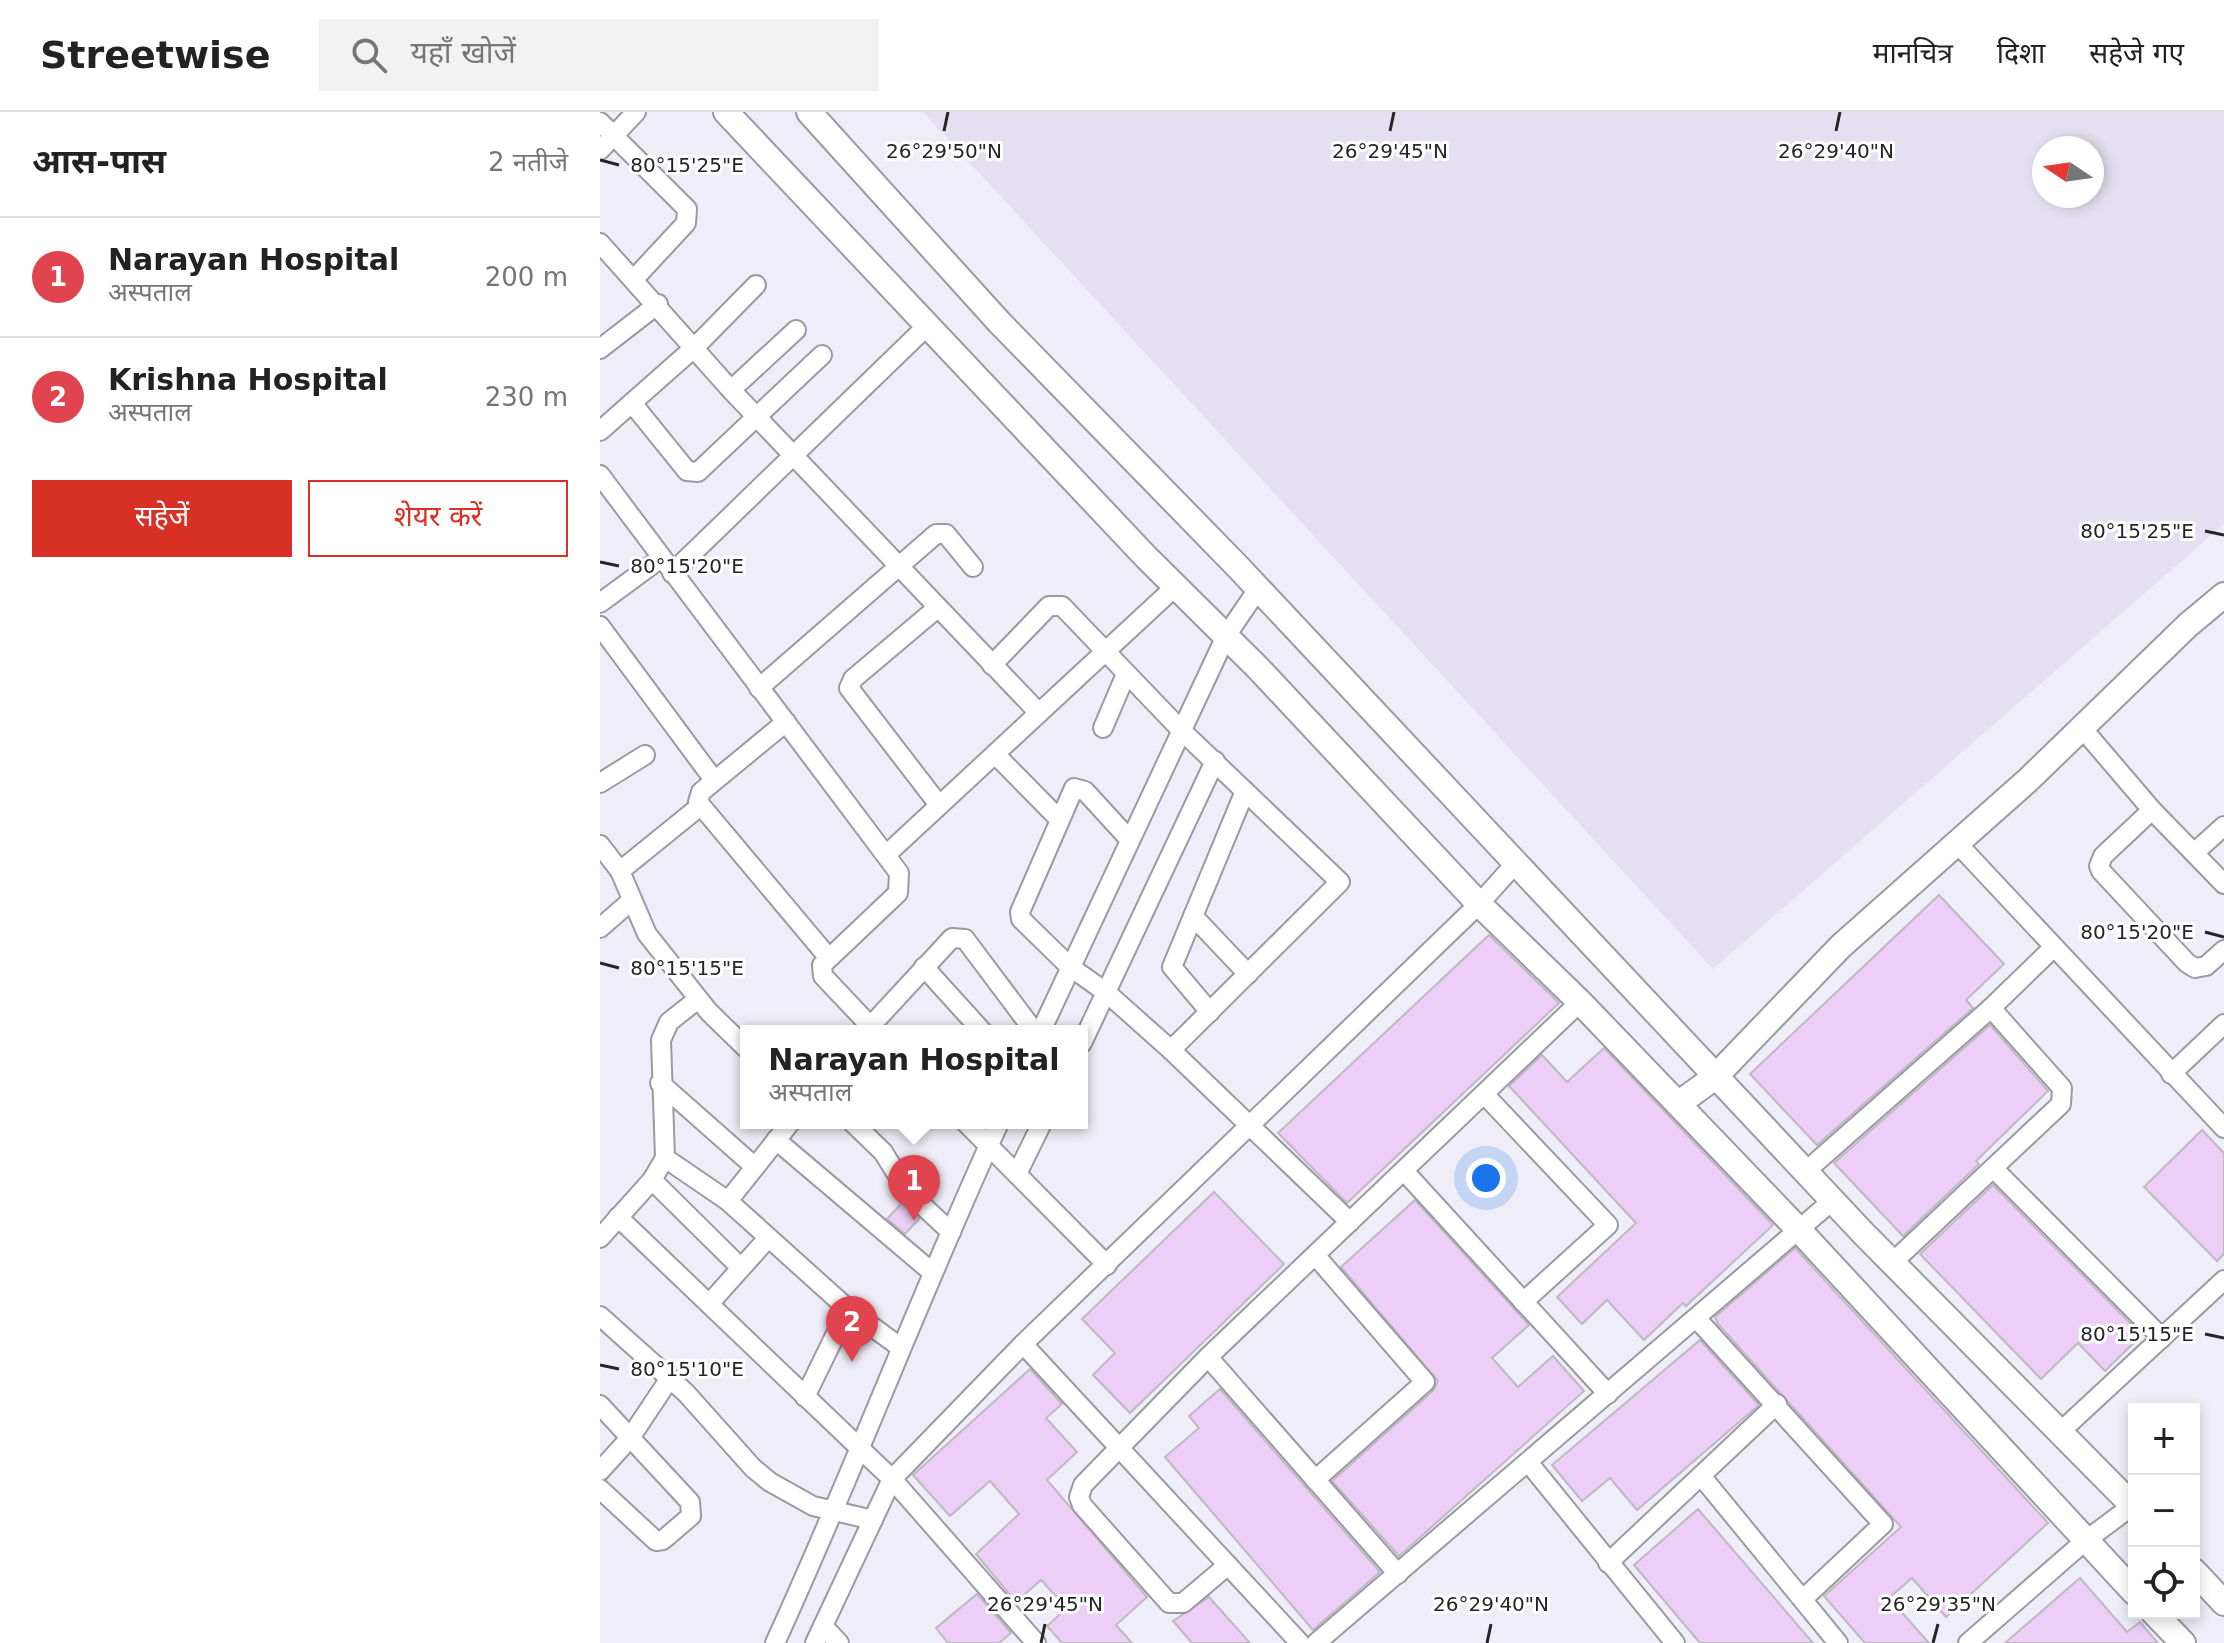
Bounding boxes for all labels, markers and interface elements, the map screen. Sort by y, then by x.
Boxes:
search box [319,19,879,91]
text: Streetwise [40,33,271,77]
icon: search [347,33,391,77]
text: यहाँ खोजें [411,35,516,70]
text: मानचित्र [1873,37,1953,70]
text: दिशा [1997,37,2045,70]
text: सहेजे गए [2089,37,2184,70]
north arrow [2032,136,2104,208]
text: 26°29'50"N [886,139,1002,163]
text: 26°29'45"N [1332,139,1448,163]
text: 26°29'40"N [1778,139,1894,163]
text: आस-पास [32,141,166,181]
text: 2 नतीजे [488,147,568,177]
text: 80°15'25"E [630,153,744,177]
text: Narayan Hospital [108,242,399,277]
text: 1 [49,262,67,292]
text: 200 m [485,262,568,292]
text: अस्पताल [108,277,192,307]
text: Krishna Hospital [108,362,388,397]
text: 2 [49,382,67,412]
text: 230 m [485,382,568,412]
text: अस्पताल [108,397,192,427]
button: सहेजें [32,480,292,557]
button: शेयर करें [308,480,568,557]
text: 80°15'25"E [2080,519,2194,543]
text: 80°15'20"E [630,554,744,578]
text: 80°15'20"E [2080,920,2194,944]
text: 80°15'15"E [630,956,744,980]
popup [740,1025,1088,1129]
text: Narayan Hospital [768,1042,1060,1077]
text: अस्पताल [768,1077,852,1107]
pin: 1 [888,1155,940,1221]
your location [1466,1158,1506,1198]
pin: 2 [826,1296,878,1362]
text: 80°15'15"E [2080,1322,2194,1346]
text: 80°15'10"E [630,1357,744,1381]
map controls [2128,1403,2200,1619]
button: + [2128,1403,2200,1475]
button: − [2128,1475,2200,1547]
button: locate [2128,1547,2200,1619]
text: 26°29'45"N [987,1592,1103,1616]
text: 26°29'40"N [1433,1592,1549,1616]
text: 26°29'35"N [1880,1592,1996,1616]

